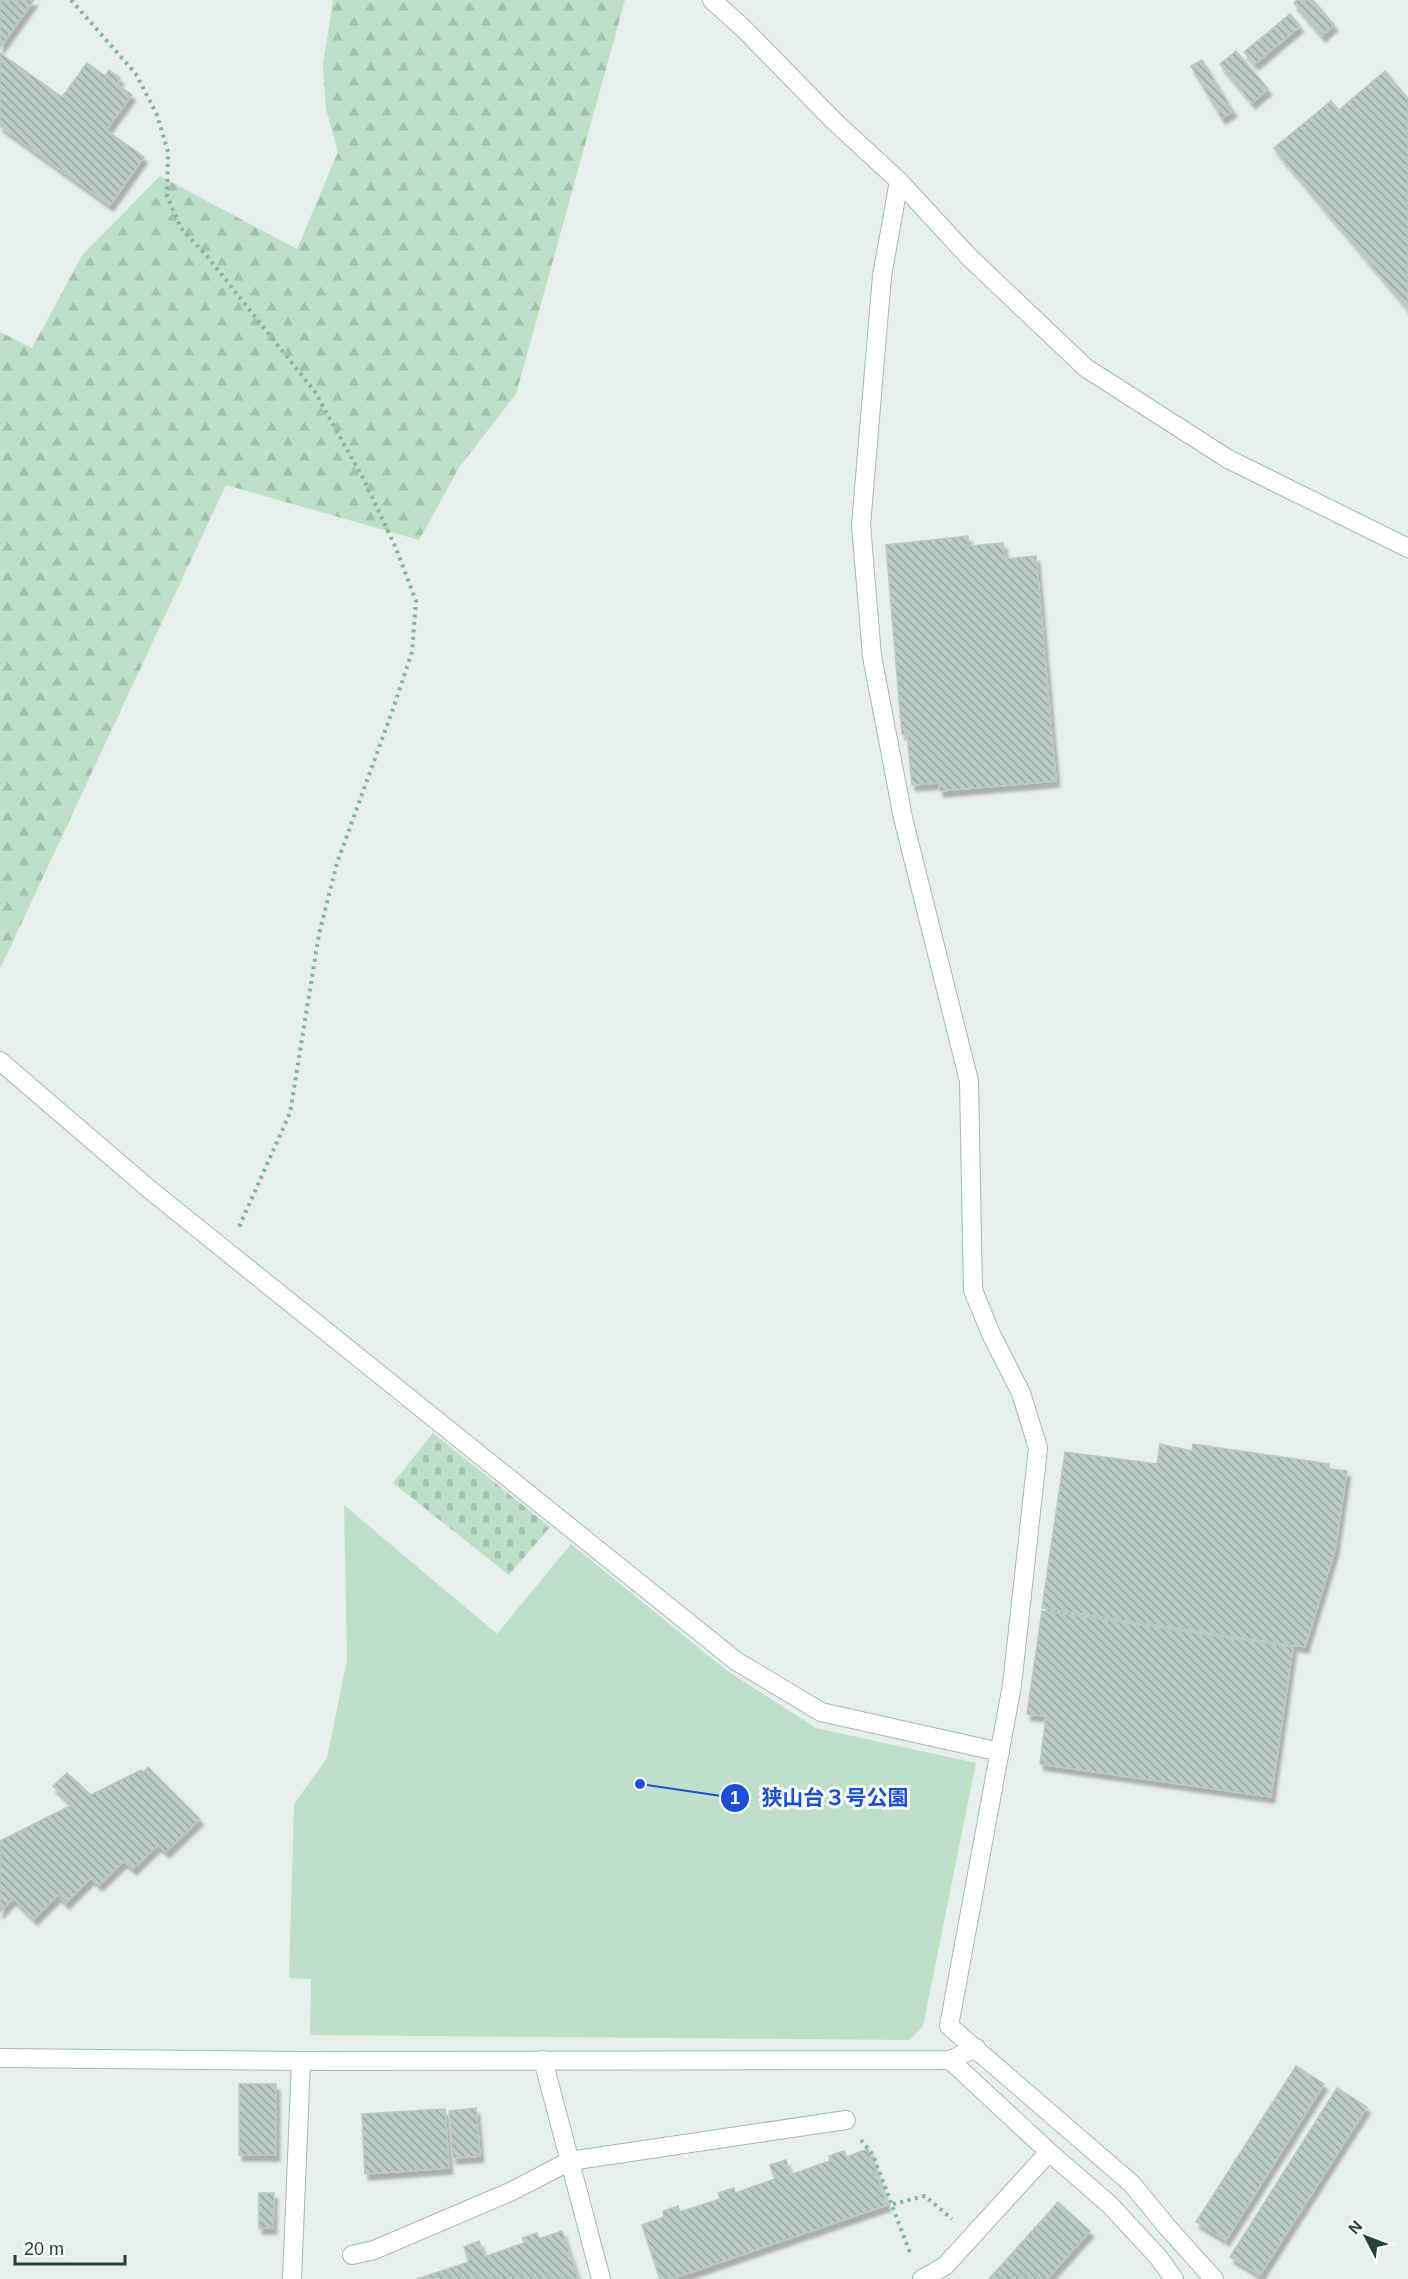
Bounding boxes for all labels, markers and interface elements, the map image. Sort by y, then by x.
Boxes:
callout: 狭山台３号公園 [720,1778,921,1817]
text: 狭山台３号公園 [762,1786,909,1809]
text: 1 [730,1788,740,1808]
north arrow [1336,2207,1396,2267]
text: N [1345,2217,1365,2237]
scale bar [15,2228,124,2266]
text: 20 m [24,2239,64,2259]

